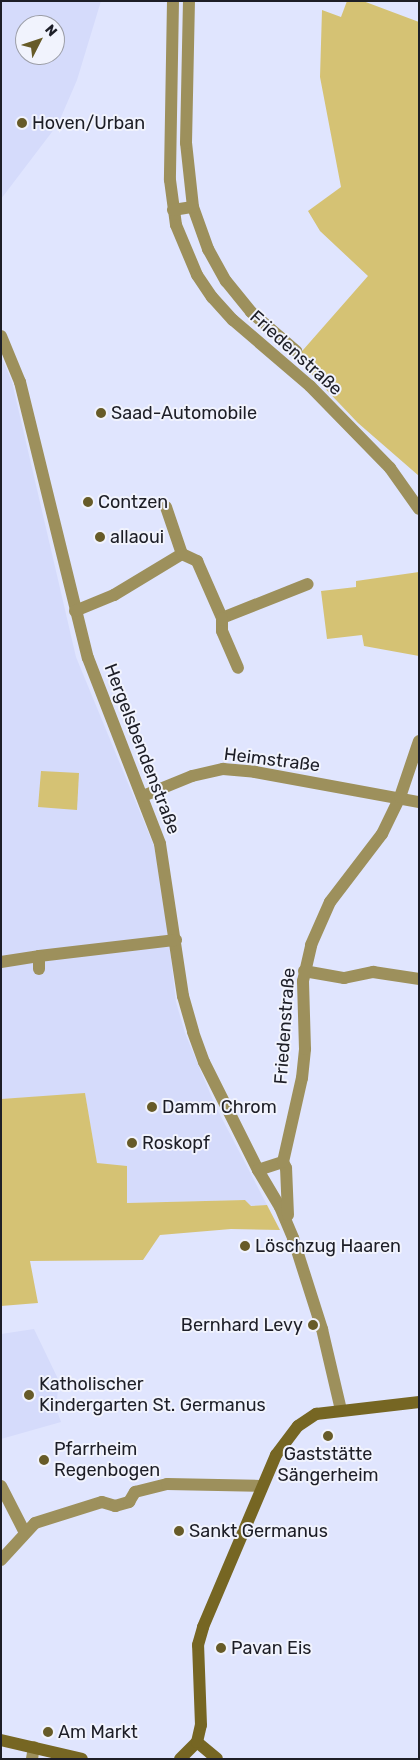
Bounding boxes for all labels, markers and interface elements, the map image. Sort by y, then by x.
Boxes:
north arrow [15,15,65,65]
text: N [41,21,61,40]
place label: Hoven/Urban [32,112,145,134]
marker: Hoven/Urban [16,117,28,129]
street label: Friedenstraße [245,306,347,400]
place label: Saad-Automobile [111,402,257,424]
marker: Saad-Automobile [95,407,107,419]
place label: Contzen [98,491,168,513]
marker: Contzen [82,496,94,508]
place label: allaoui [110,526,164,548]
marker: allaoui [94,531,106,543]
street label: Hergelsbendenstraße [100,661,184,837]
street label: Heimstraße [223,743,321,777]
street label: Friedenstraße [270,967,300,1085]
place label: Damm Chrom [162,1096,277,1118]
marker: Damm Chrom [146,1101,158,1113]
place label: Roskopf [142,1132,210,1154]
marker: Roskopf [126,1137,138,1149]
place label: Löschzug Haaren [255,1235,401,1257]
marker: Löschzug Haaren [239,1240,251,1252]
place label: Bernhard Levy [181,1314,303,1336]
marker: Bernhard Levy [307,1319,319,1331]
place label: Katholischer Kindergarten St. Germanus [39,1374,266,1416]
marker: Katholischer Kindergarten St. Germanus [23,1389,35,1401]
marker: Gaststätte Sängerheim [322,1430,334,1442]
place label: Pfarrheim Regenbogen [54,1439,160,1482]
place label: Gaststätte Sängerheim [277,1444,379,1486]
marker: Pfarrheim Regenbogen [38,1454,50,1466]
place label: Sankt Germanus [189,1520,328,1542]
marker: Sankt Germanus [173,1525,185,1537]
place label: Pavan Eis [231,1637,311,1659]
marker: Pavan Eis [215,1642,227,1654]
place label: Am Markt [58,1721,138,1743]
marker: Am Markt [42,1726,54,1738]

